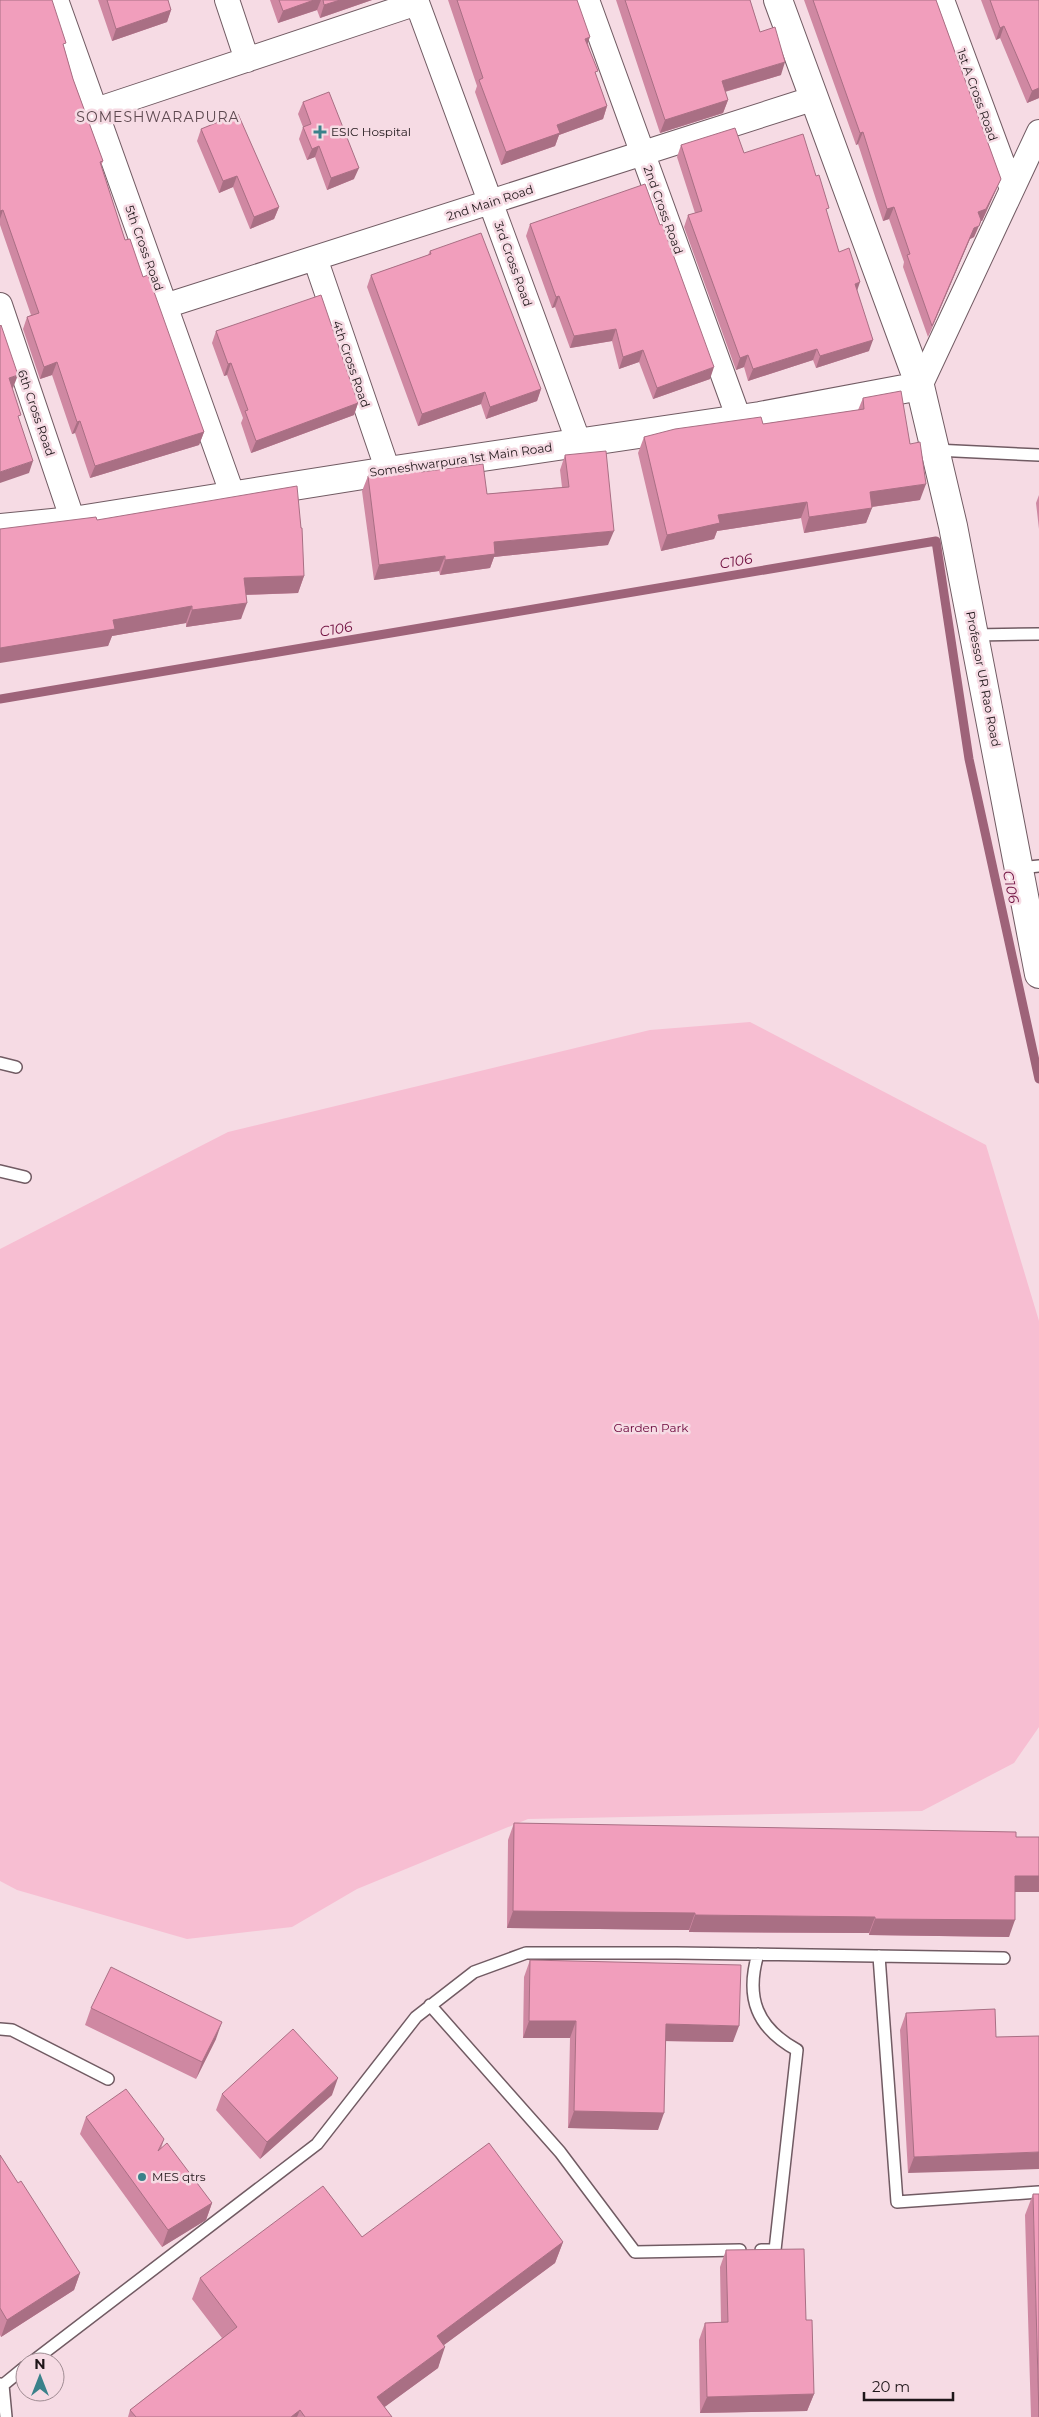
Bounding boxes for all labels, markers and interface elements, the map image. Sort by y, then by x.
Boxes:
street label: 1st A Cross Road [954,47,1001,143]
district label: SOMESHWARAPURA [76,108,240,126]
place label: ESIC Hospital [331,124,411,139]
marker: ESIC Hospital [313,125,327,139]
street label: 2nd Cross Road [640,164,686,256]
street label: 2nd Main Road [444,181,535,224]
street label: 5th Cross Road [122,203,167,293]
street label: 3rd Cross Road [491,219,536,309]
street label: 4th Cross Road [330,318,373,409]
street label: 6th Cross Road [15,368,58,458]
street label: Someshwarpura 1st Main Road [369,439,553,480]
water label: C106 [718,549,754,573]
street label: Professor UR Rao Road [963,610,1004,748]
water label: C106 [318,617,354,641]
water label: C106 [999,869,1023,905]
park label: Garden Park [613,1420,689,1435]
place label: MES qtrs [152,2169,206,2184]
marker: MES qtrs [136,2171,148,2183]
north arrow [15,2352,65,2402]
text: N [34,2355,46,2373]
scale bar [864,2370,953,2402]
text: 20 m [872,2377,910,2396]

